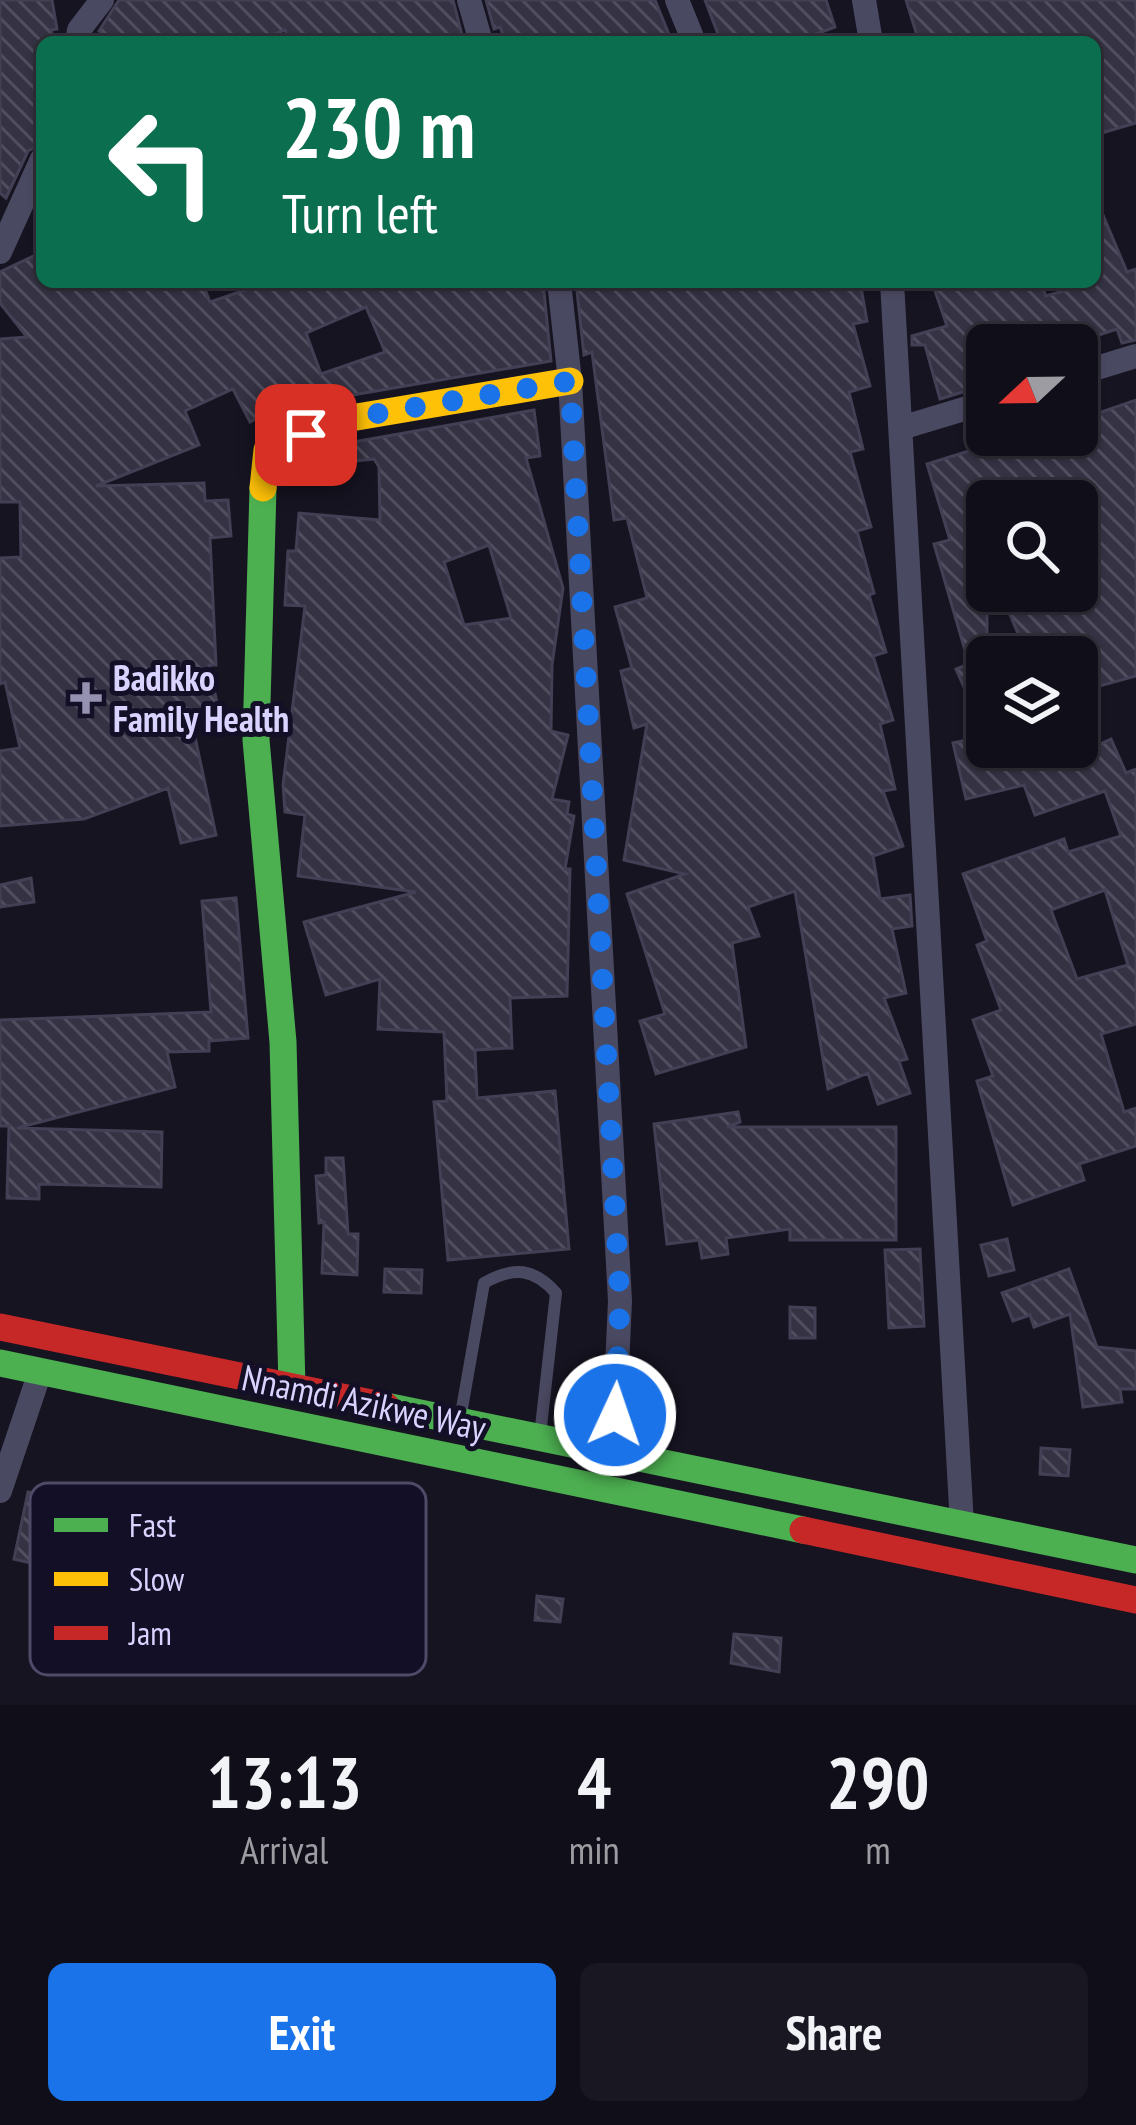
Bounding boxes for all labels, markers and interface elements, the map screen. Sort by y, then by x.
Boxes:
text: 230 m [282,72,475,181]
icon: left [84,84,240,240]
text: Turn left [282,178,438,248]
north arrow [966,324,1098,456]
map controls [966,324,1098,768]
pin [255,384,357,486]
icon: arrive [273,402,339,468]
button: search [966,480,1098,612]
button: layers [966,636,1098,768]
place label: Badikko Family Health [113,654,289,742]
marker: Badikko Family Health [70,682,102,714]
position arrow [552,1352,678,1478]
street label: Nnamdi Azikwe Way [238,1353,491,1451]
legend [30,1483,426,1675]
text: Fast [129,1503,176,1546]
text: Slow [129,1557,185,1600]
text: Jam [128,1611,172,1654]
text: 13:13 [207,1735,362,1828]
text: 4 [577,1735,611,1828]
text: 290 [826,1735,929,1828]
text: Arrival [240,1824,328,1875]
text: min [569,1824,620,1875]
text: m [865,1824,891,1875]
button: Exit [48,1963,556,2101]
button: Share [580,1963,1088,2101]

